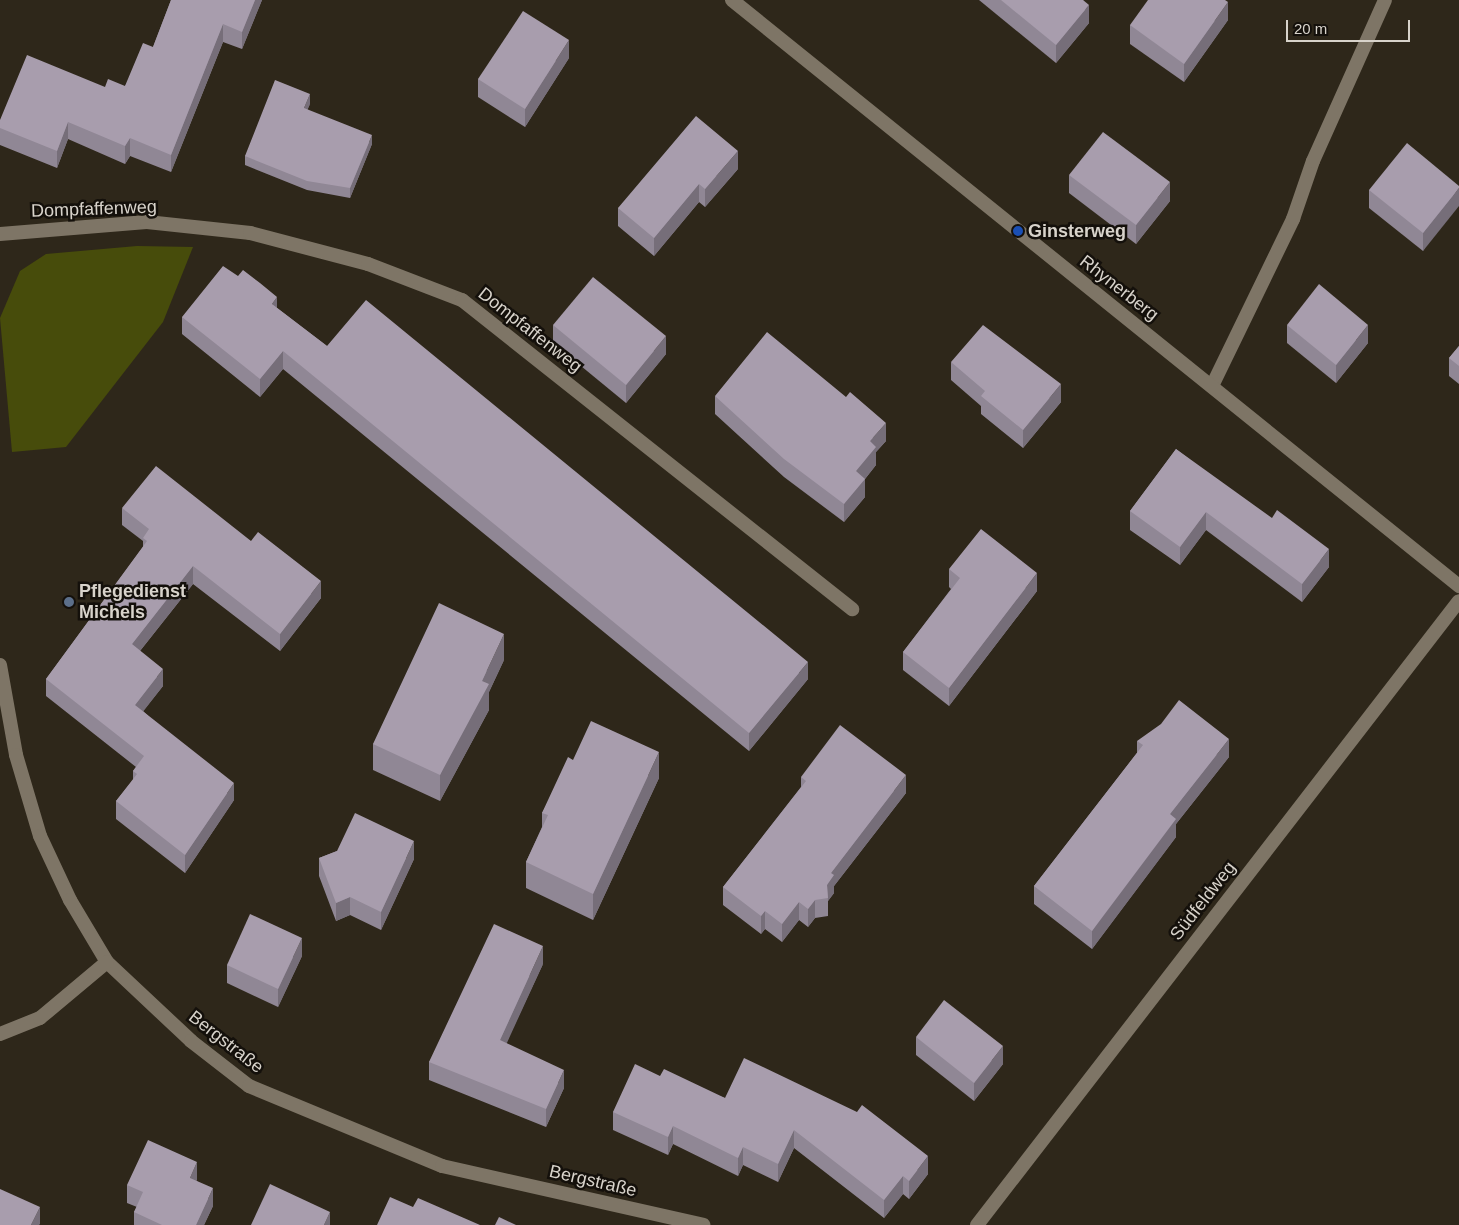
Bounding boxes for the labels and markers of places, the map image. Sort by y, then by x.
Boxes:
place label: Ginsterweg [1028,220,1126,242]
marker: Ginsterweg [1012,225,1024,237]
place label: Pflegedienst Michels [79,581,186,624]
marker: Pflegedienst Michels [63,596,75,608]

